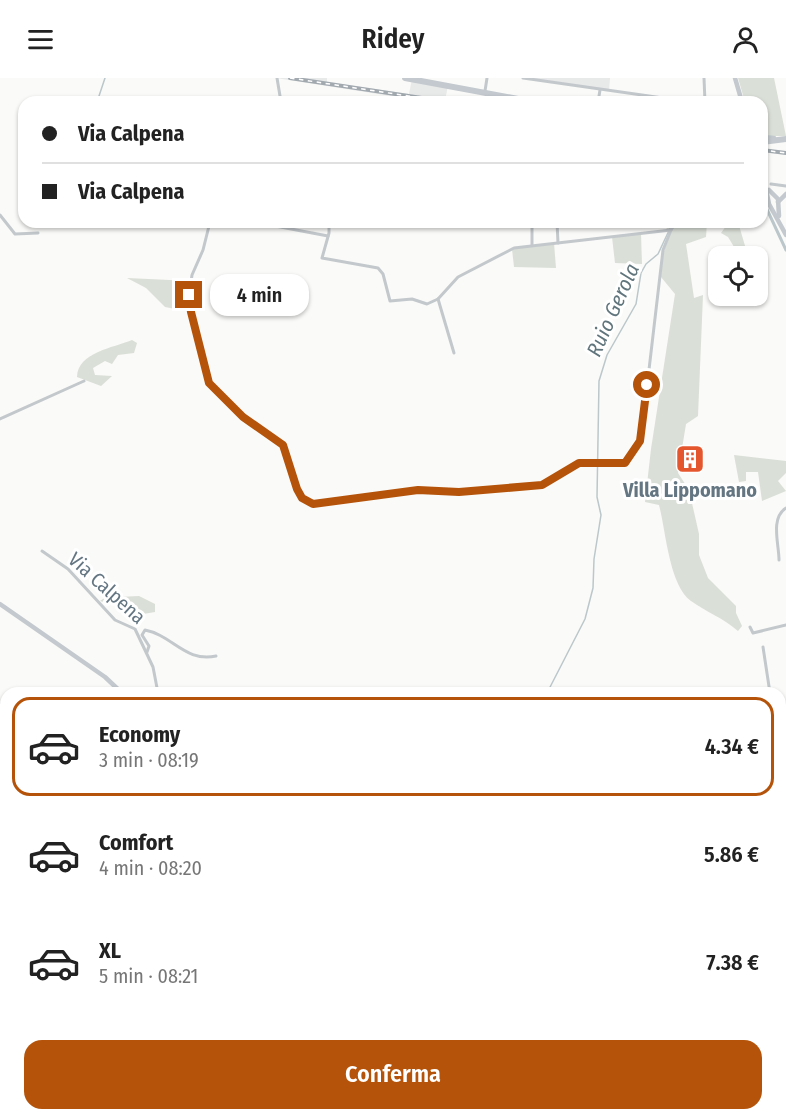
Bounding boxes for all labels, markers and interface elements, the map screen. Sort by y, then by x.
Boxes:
icon: menu [24,23,57,56]
text: Ridey [362,23,424,55]
icon: person [729,23,762,56]
text: Via Calpena [78,120,184,147]
text: Via Calpena [78,178,184,205]
map controls [708,246,768,306]
button: locate [708,246,768,306]
water label: Ruio Gerola [581,259,645,361]
callout: 4 min [210,274,309,316]
route end [175,281,202,308]
text: 4 min [237,283,282,307]
route start [633,371,660,398]
building icon: Villa Lippomano [674,443,706,475]
place label: Villa Lippomano [622,478,757,502]
street label: Via Calpena [64,547,150,629]
icon: car [27,720,81,774]
text: Economy [99,721,180,748]
text: 4.34 € [705,733,759,760]
text: 3 min · 08:19 [99,748,199,772]
icon: car [27,828,81,882]
text: Comfort [99,829,173,856]
text: 5.86 € [704,841,759,868]
text: 4 min · 08:20 [99,856,202,880]
icon: car [27,936,81,990]
text: XL [99,937,121,964]
text: 7.38 € [706,949,759,976]
text: 5 min · 08:21 [99,964,198,988]
button: Conferma [24,1040,762,1109]

